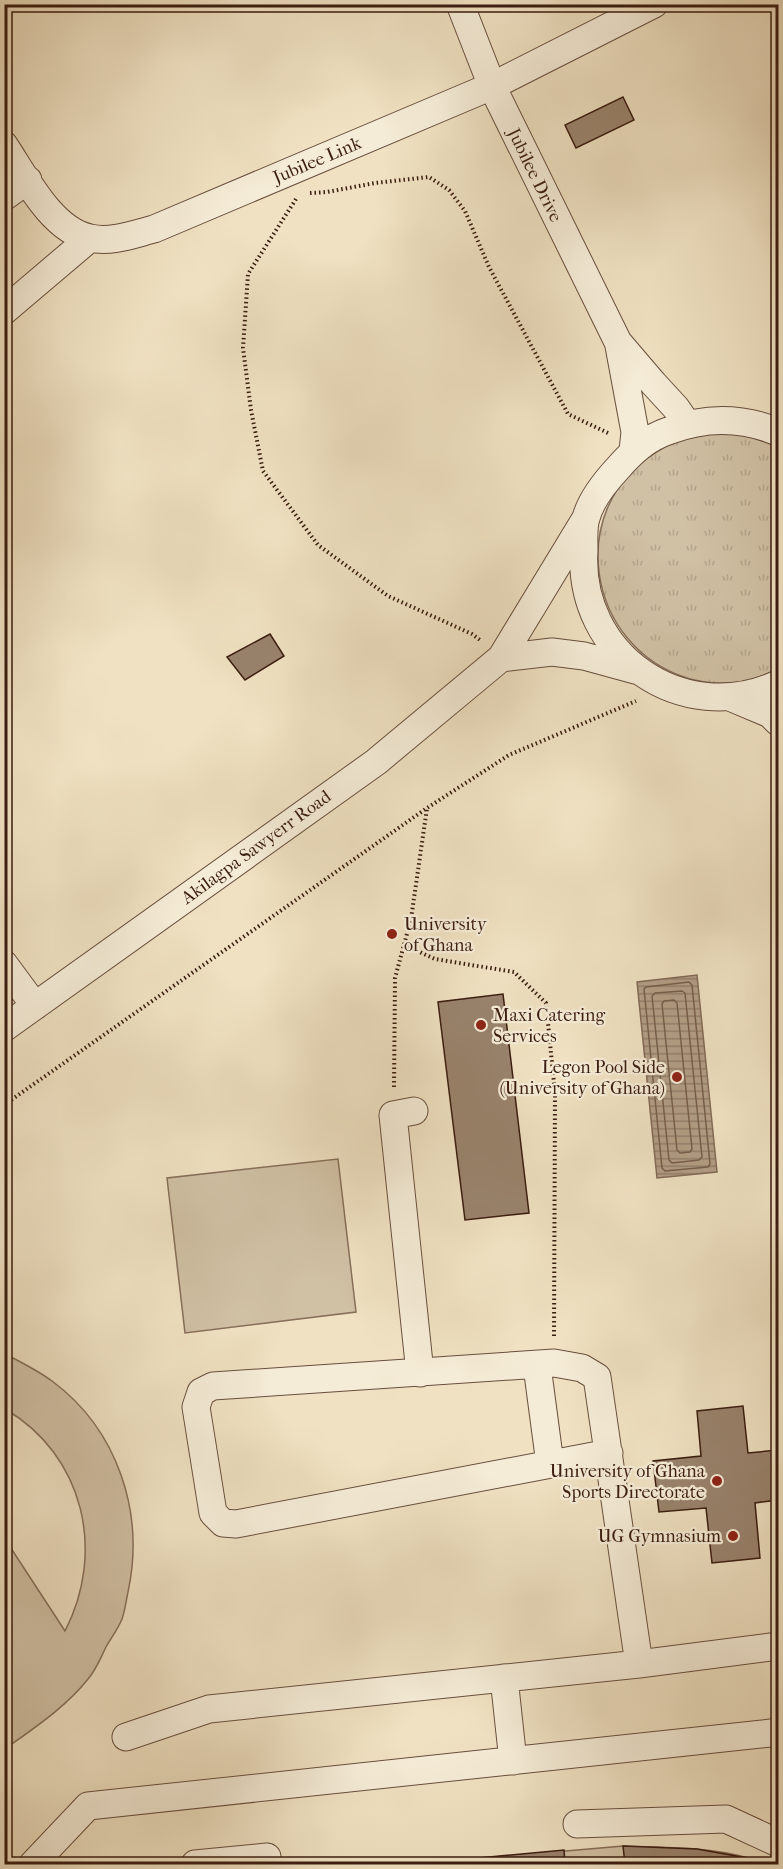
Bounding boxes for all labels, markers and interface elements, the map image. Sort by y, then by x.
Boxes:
street label: Jubilee Drive [502,123,566,226]
street label: Jubilee Link [268,132,365,189]
street label: Akilagpa Sawyerr Road [177,786,335,909]
place label: University of Ghana [404,914,488,956]
marker: University of Ghana [385,927,399,941]
place label: Maxi Catering Services [493,1005,606,1047]
marker: Maxi Catering Services [474,1018,488,1032]
place label: Legon Pool Side (University of Ghana) [500,1057,665,1099]
marker: Legon Pool Side (University of Ghana) [670,1070,684,1084]
place label: University of Ghana Sports Directorate [550,1461,706,1503]
marker: University of Ghana Sports Directorate [710,1474,724,1488]
place label: UG Gymnasium [598,1526,721,1547]
marker: UG Gymnasium [726,1529,740,1543]

